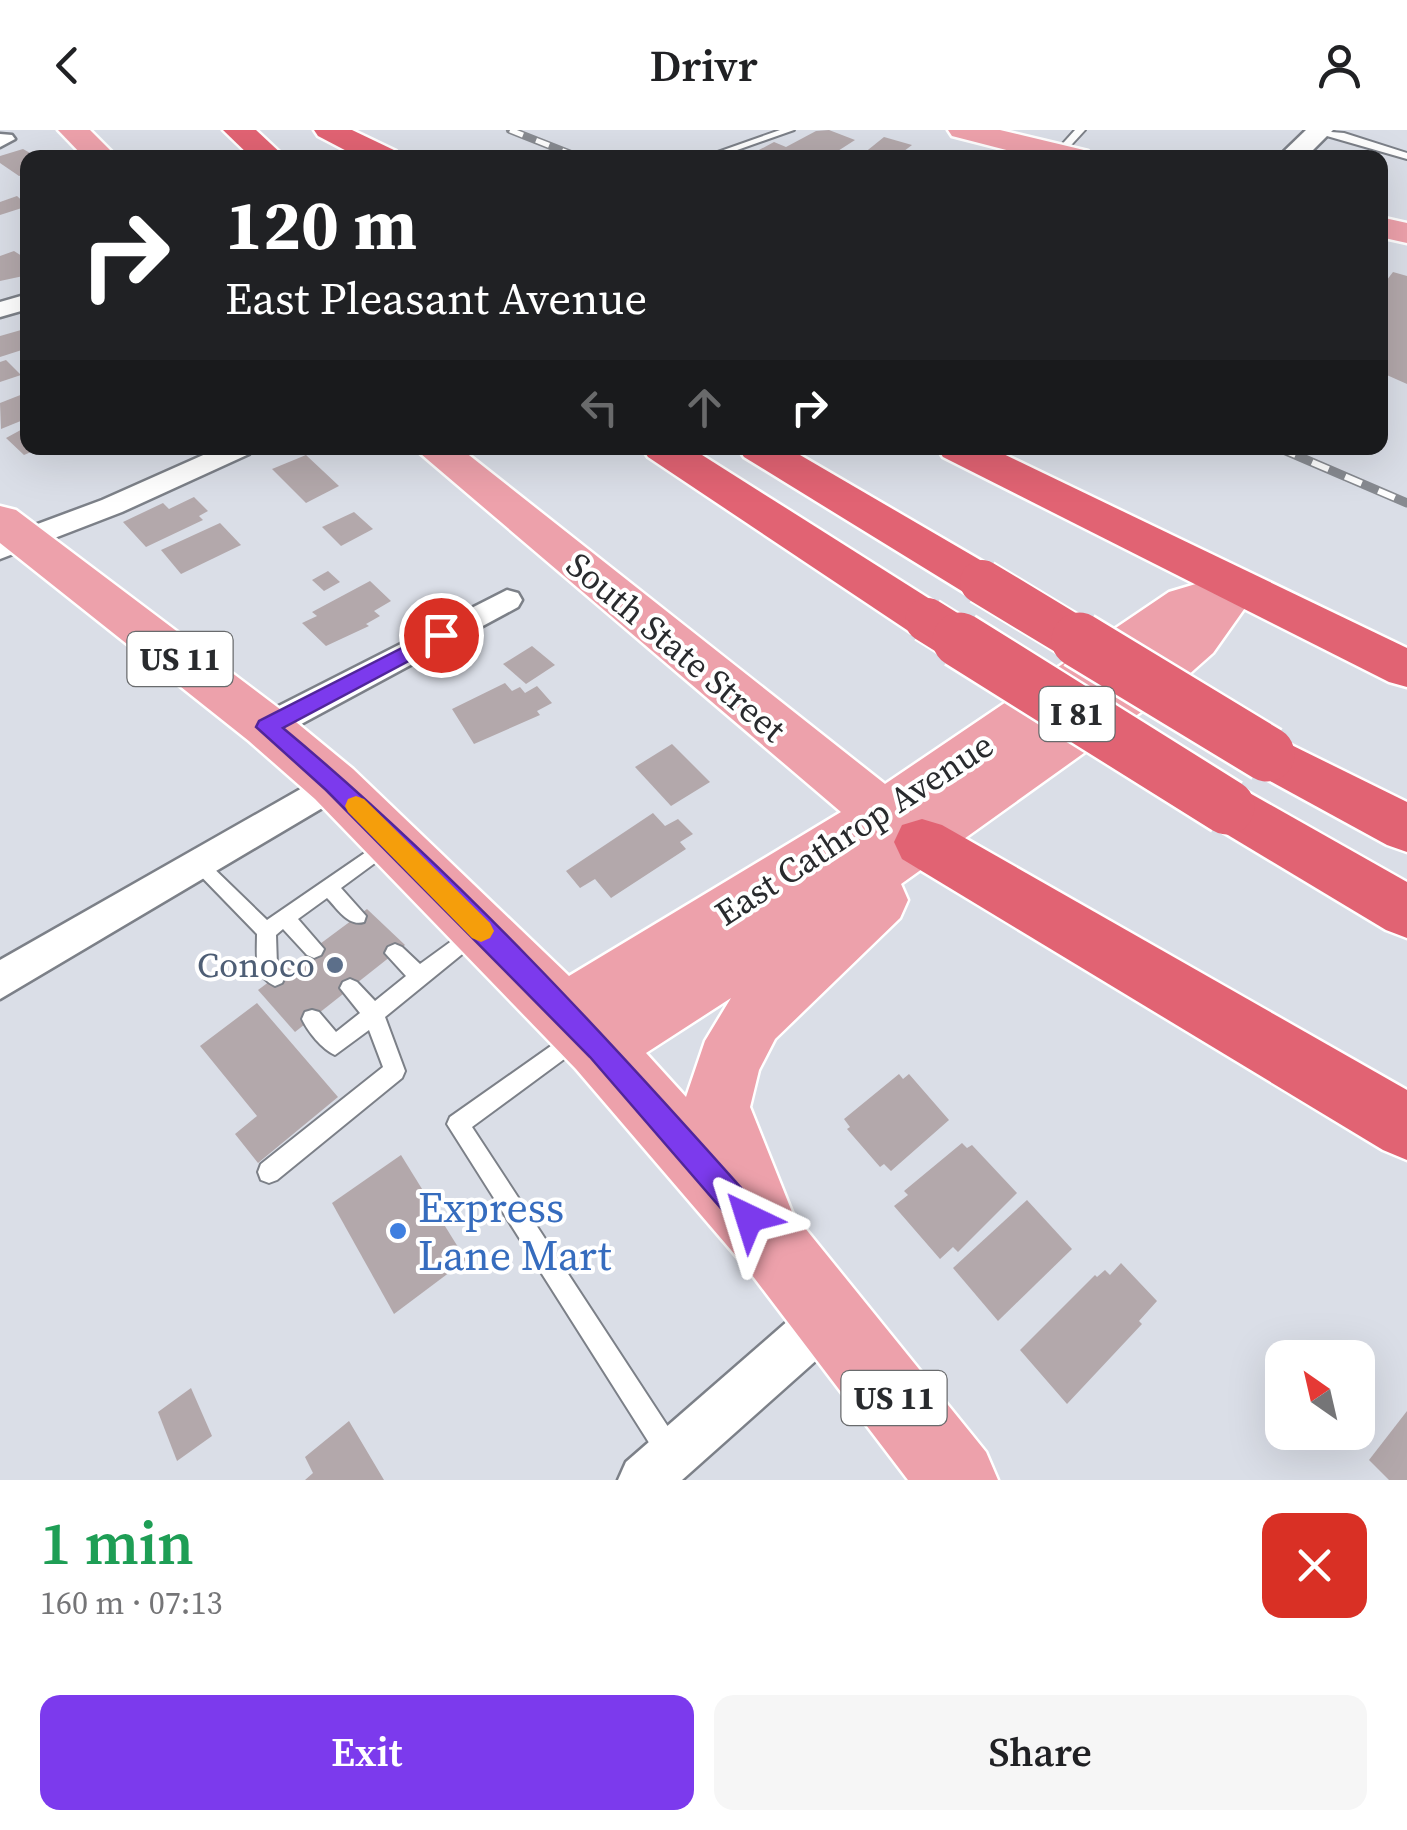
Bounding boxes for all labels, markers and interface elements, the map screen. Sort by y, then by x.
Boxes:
text: Drivr [649,34,758,96]
icon: back [40,38,95,93]
icon: person [1312,38,1367,93]
text: 120 m [225,176,417,272]
icon: right [60,190,190,320]
text: East Pleasant Avenue [225,267,647,329]
icon: left [572,380,627,435]
icon: ahead [677,380,732,435]
icon: right [782,380,837,435]
street label: South State Street [556,541,796,753]
pin [399,593,484,678]
icon: arrive [414,608,469,663]
road number: US 11 [128,632,232,686]
road number: I 81 [1040,687,1114,741]
street label: East Cathrop Avenue [706,721,1002,937]
place label: Conoco [197,941,315,989]
marker: Conoco [324,954,346,976]
position arrow [697,1166,801,1270]
place label: Express Lane Mart [418,1178,612,1284]
marker: Express Lane Mart [387,1220,409,1242]
north arrow [1265,1340,1375,1450]
map controls [1265,1340,1375,1450]
road number: US 11 [842,1371,946,1425]
text: 1 min [40,1502,194,1584]
button: close [1262,1513,1367,1618]
text: 160 m · 07:13 [40,1581,222,1625]
button: Exit [40,1695,694,1810]
button: Share [714,1695,1367,1810]

